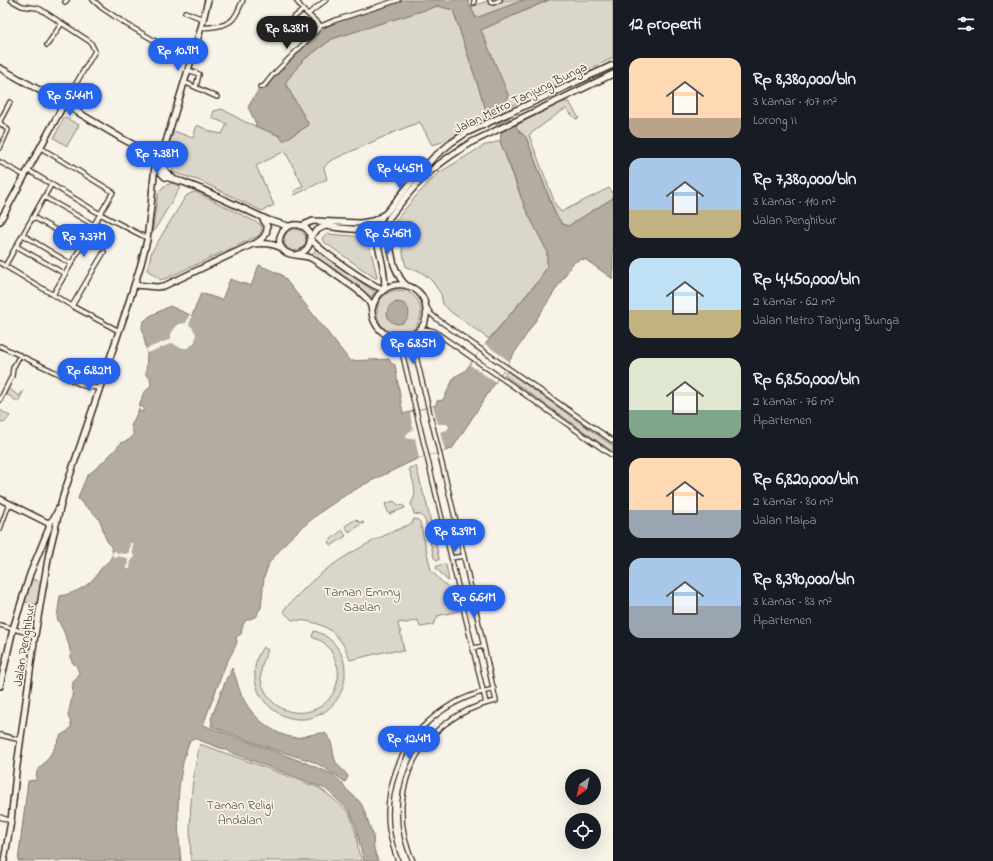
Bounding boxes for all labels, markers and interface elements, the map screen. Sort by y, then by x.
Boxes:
text: 12 properti [629,12,701,37]
icon: filters [955,13,977,35]
pin: Rp 8.38M [246,16,328,50]
text: Rp 8.38M [265,19,309,38]
pin: Rp 10.9M [137,38,219,72]
text: Rp 10.9M [157,41,199,60]
street label: Jalan Metro Tanjung Bunga [451,58,591,140]
text: Rp 8,380,000/bln [753,67,856,92]
icon: home [661,74,709,122]
pin: Rp 5.44M [29,83,111,117]
text: Rp 5.44M [47,86,93,105]
text: 3 kamar · 107 m² [753,92,837,111]
text: Lorong II [753,111,797,130]
pin: Rp 7.38M [116,141,198,175]
text: Rp 7.38M [135,144,179,163]
pin: Rp 4.45M [359,156,441,190]
text: Rp 4.45M [377,159,423,178]
text: Rp 7,380,000/bln [753,167,857,192]
icon: home [661,174,709,222]
text: 3 kamar · 110 m² [753,192,836,211]
text: Jalan Penghibur [753,211,836,230]
pin: Rp 5.46M [347,221,429,255]
pin: Rp 7.37M [43,224,125,258]
text: Rp 5.46M [365,224,411,243]
text: Rp 7.37M [62,227,106,246]
text: Rp 4,450,000/bln [753,267,860,292]
icon: home [661,274,709,322]
text: 2 kamar · 62 m² [753,292,835,311]
text: Jalan Metro Tanjung Bunga [753,311,899,330]
pin: Rp 6.85M [372,331,454,365]
text: Rp 6.85M [390,334,436,353]
pin: Rp 6.82M [48,358,130,392]
text: Rp 6.82M [66,361,112,380]
text: Rp 6,850,000/bln [753,367,860,392]
icon: home [661,374,709,422]
text: 2 kamar · 76 m² [753,392,834,411]
text: Apartemen [753,411,812,430]
text: Rp 6,820,000/bln [753,467,858,492]
icon: home [661,474,709,522]
text: 2 kamar · 80 m² [753,492,834,511]
text: Jalan Maipa [753,511,817,530]
pin: Rp 8.39M [414,519,496,553]
text: Rp 8.39M [434,522,476,541]
text: Rp 8,390,000/bln [753,567,855,592]
icon: home [661,574,709,622]
park label: Taman Emmy Saelan [324,583,400,617]
pin: Rp 6.61M [433,585,515,619]
text: Rp 6.61M [452,588,496,607]
text: 3 kamar · 83 m² [753,592,832,611]
street label: Jalan Penghibur [9,602,42,688]
text: Apartemen [753,611,812,630]
pin: Rp 12.4M [368,726,450,760]
text: Rp 12.4M [387,729,431,748]
north arrow [565,769,601,805]
map controls [565,769,601,849]
park label: Taman Religi Andalan [207,796,273,830]
button: locate [565,813,601,849]

